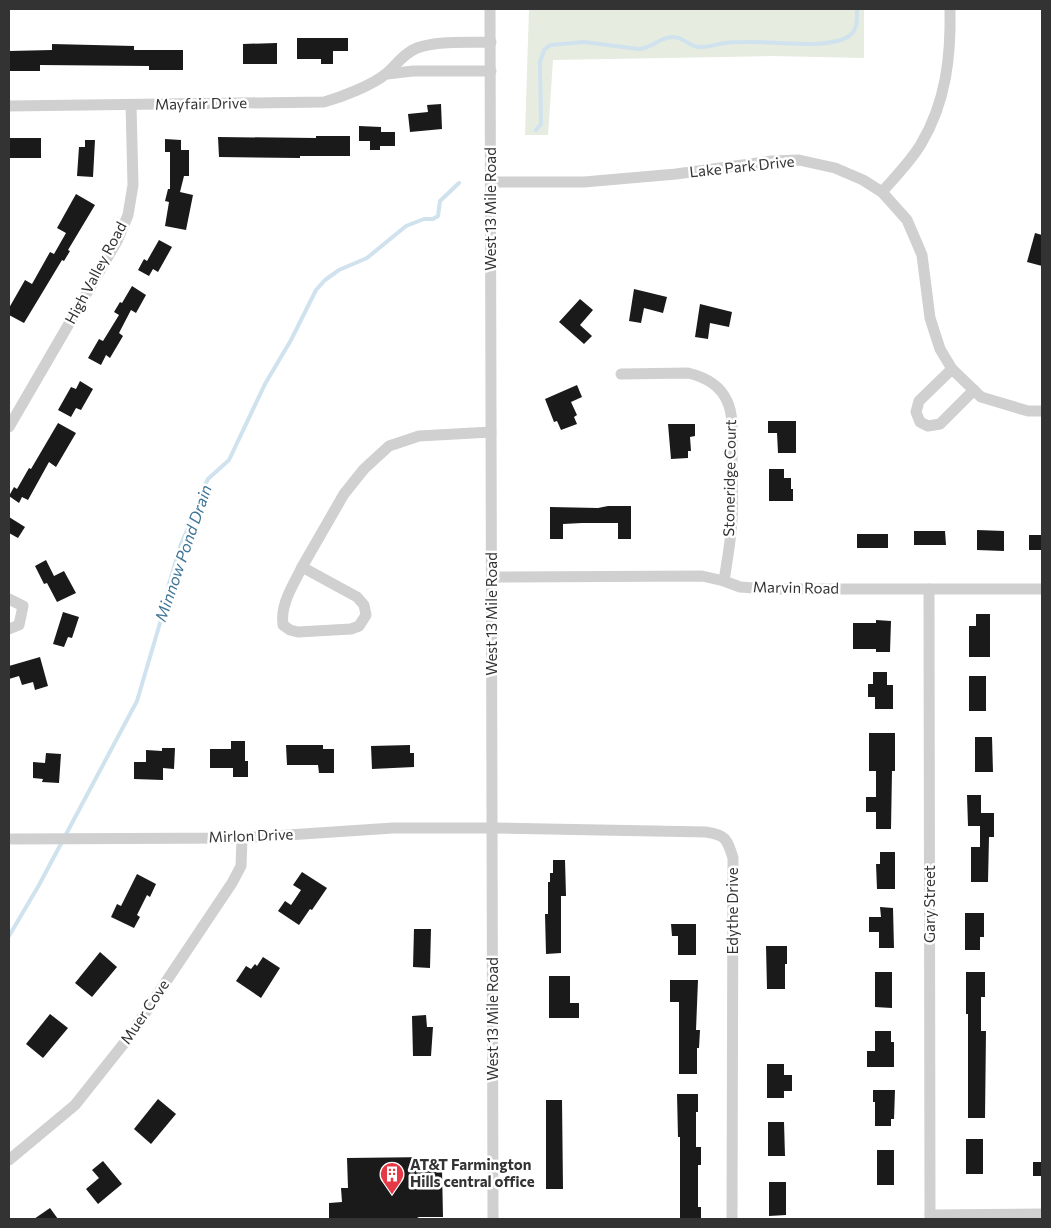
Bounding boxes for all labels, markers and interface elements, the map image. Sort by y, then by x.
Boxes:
street label: Mayfair Drive [155,93,247,113]
street label: West 13 Mile Road [481,147,499,271]
street label: Lake Park Drive [688,152,795,180]
street label: High Valley Road [61,218,130,327]
street label: Stoneridge Court [719,419,739,537]
water label: Minnow Pond Drain [150,482,215,624]
street label: West 13 Mile Road [482,552,500,676]
street label: Marvin Road [753,577,839,597]
street label: Mirlon Drive [208,825,294,845]
street label: Gary Street [920,865,938,943]
street label: Edythe Drive [723,867,741,955]
street label: West 13 Mile Road [483,957,501,1081]
street label: Muer Cove [116,976,172,1047]
place label: AT&T Farmington Hills central office [410,1155,535,1190]
building icon: AT&T Farmington Hills central office [379,1161,405,1195]

